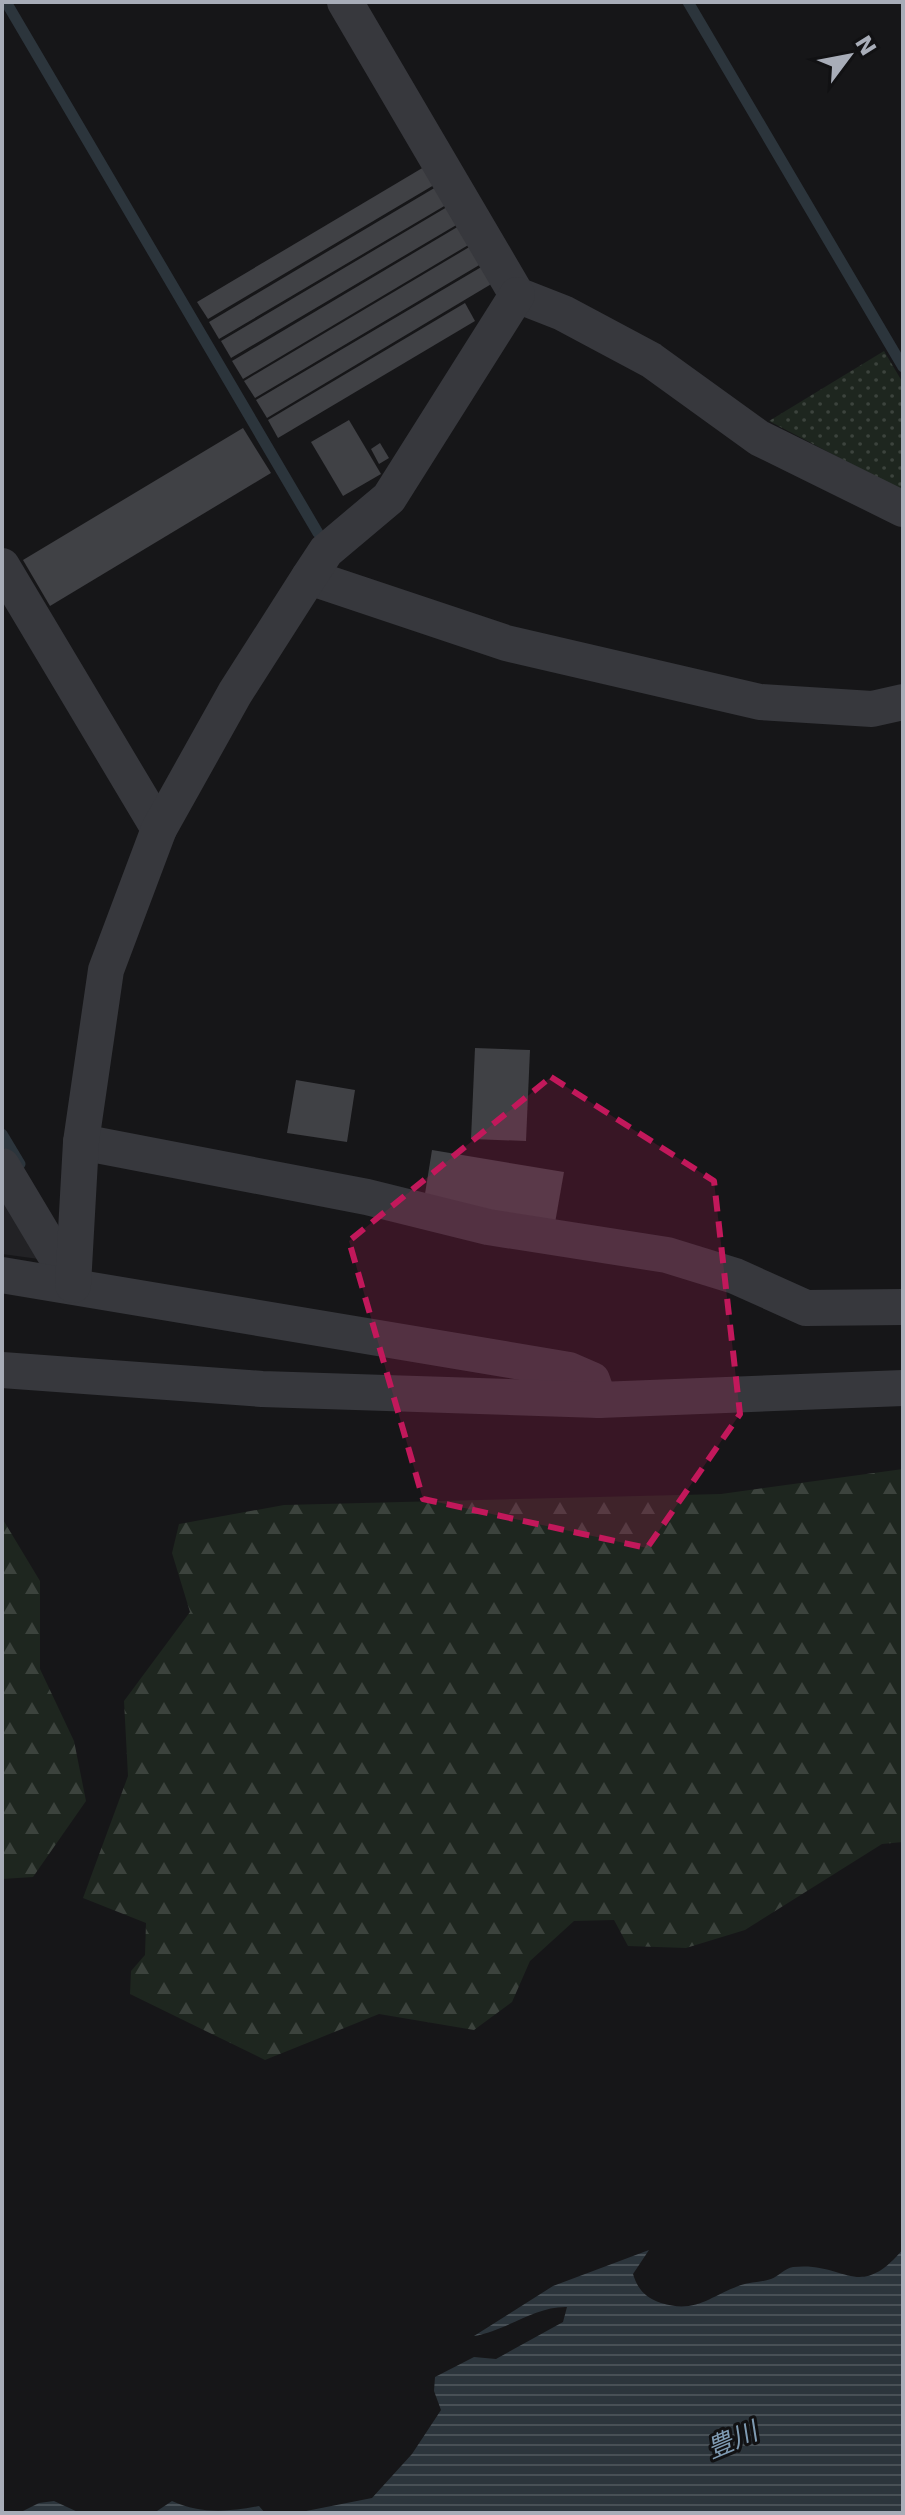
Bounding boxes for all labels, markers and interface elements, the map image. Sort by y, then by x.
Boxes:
north arrow [809,16,889,96]
text: N [850,31,881,60]
water label: 豊川 [702,2415,765,2464]

